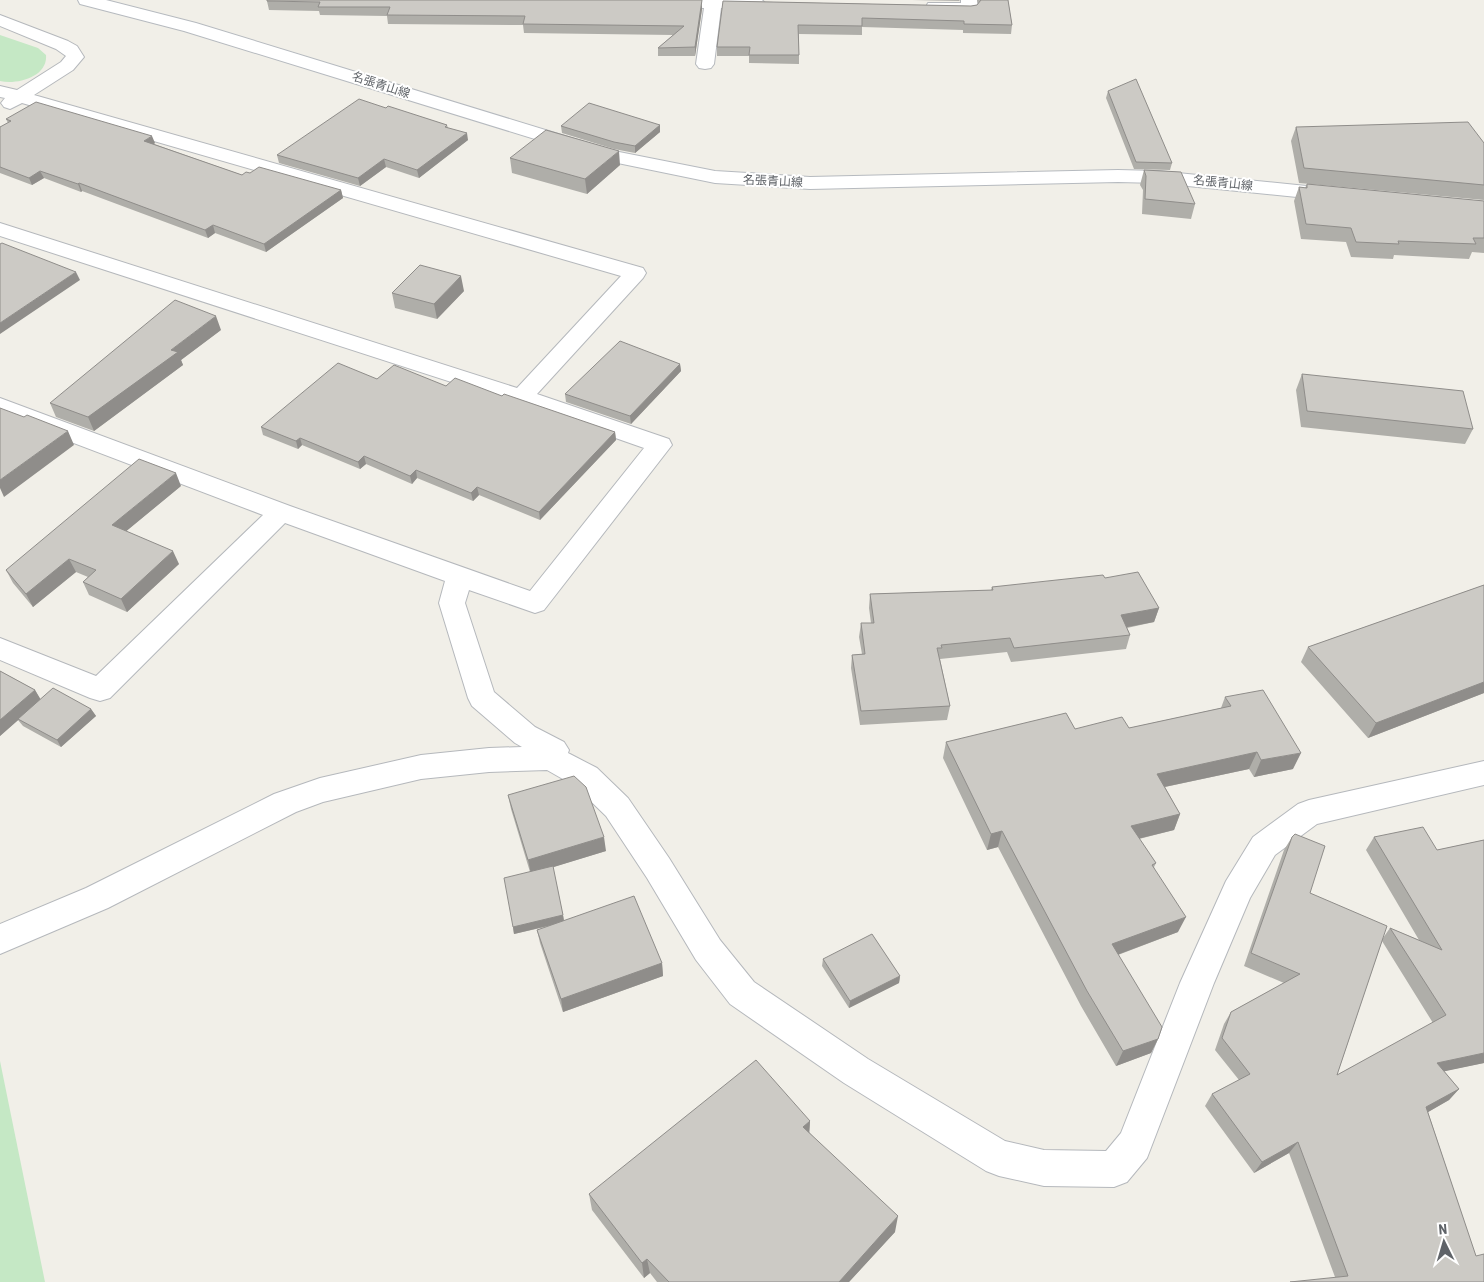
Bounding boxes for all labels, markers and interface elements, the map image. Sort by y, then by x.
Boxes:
street label: 名張青山線 [350,69,412,101]
street label: 名張青山線 [743,172,803,190]
street label: 名張青山線 [1192,173,1254,193]
north arrow [1419,1217,1469,1267]
text: N [1438,1221,1448,1237]

